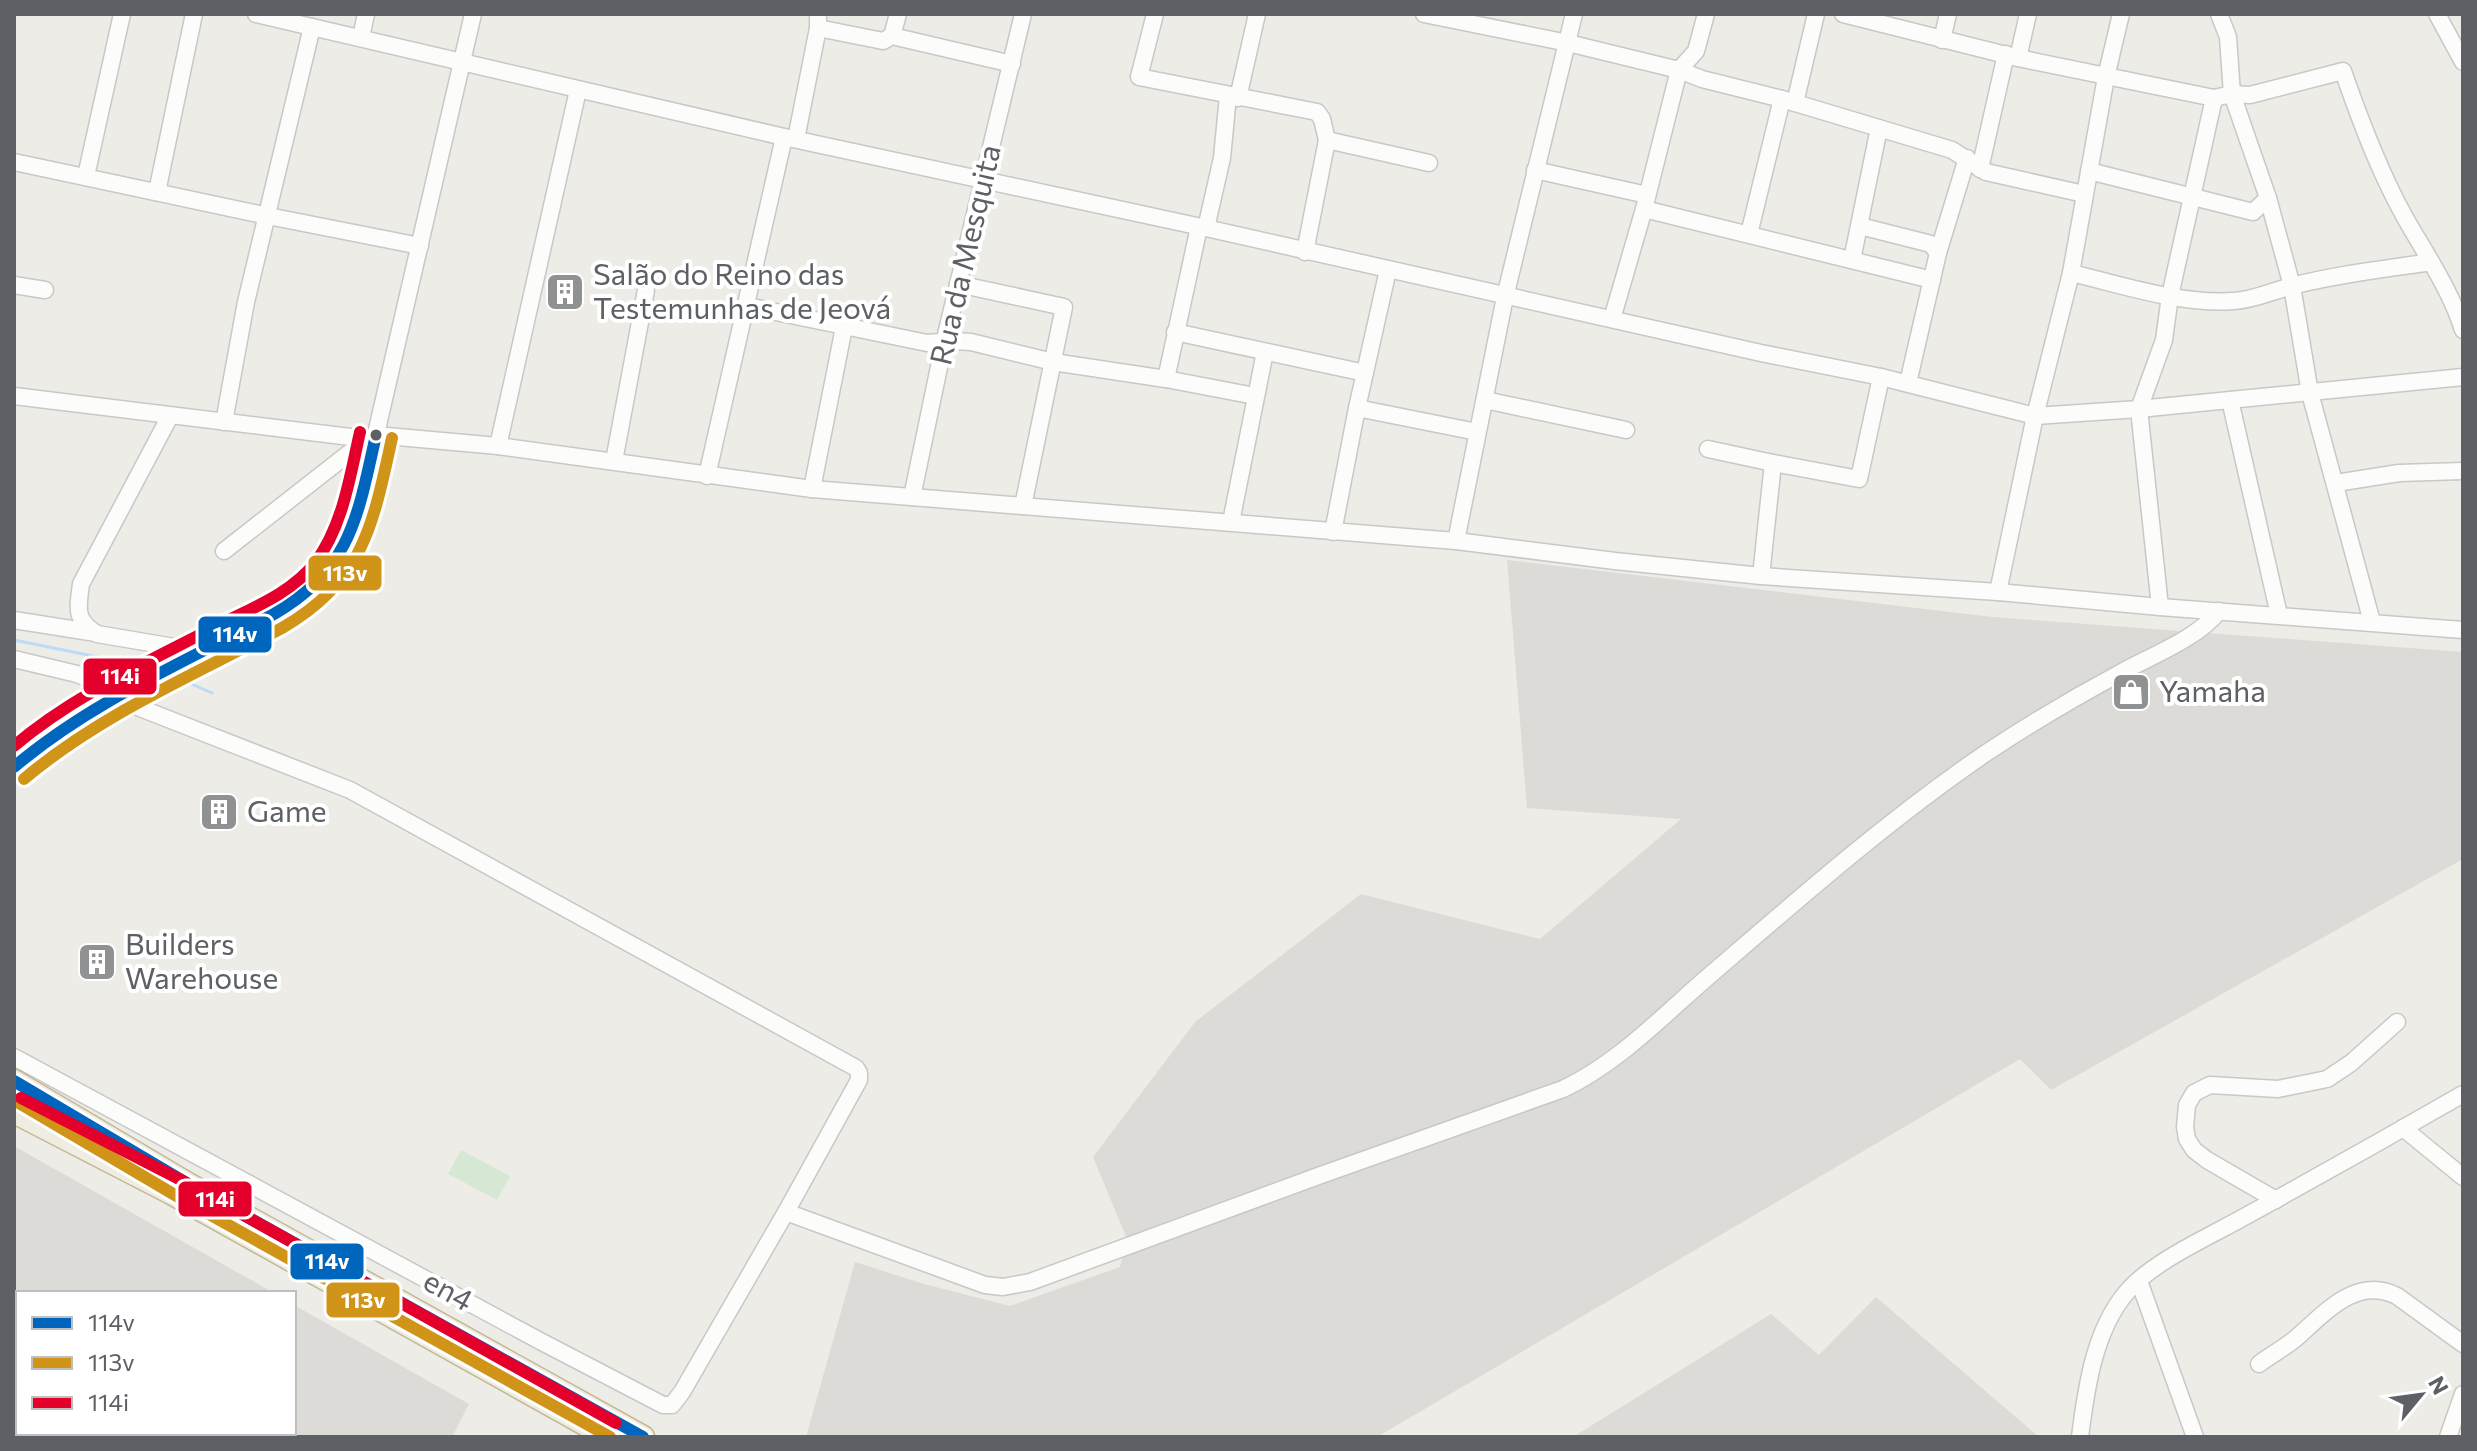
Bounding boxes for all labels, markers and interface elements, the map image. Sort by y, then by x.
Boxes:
street label: Rua da Mesquita [920,141,1007,368]
place label: Salão do Reino das Testemunhas de Jeová [593,254,891,325]
building icon: Salão do Reino das Testemunhas de Jeová [544,271,586,313]
unlabelled marker [368,427,384,443]
line badge: 113v [307,554,383,592]
text: 113v [323,559,367,586]
line badge: 114v [197,615,273,654]
text: 114v [213,620,258,647]
line badge: 114i [82,657,158,696]
text: 114i [100,662,140,689]
shop icon: Yamaha [2110,671,2152,713]
place label: Yamaha [2159,671,2266,708]
building icon: Game [198,791,240,833]
place label: Game [247,791,327,828]
place label: Builders Warehouse [125,924,278,995]
building icon: Builders Warehouse [76,941,118,983]
line badge: 114i [177,1180,253,1218]
text: 114i [195,1185,235,1212]
line badge: 114v [289,1242,365,1281]
text: 114v [305,1247,350,1274]
street label: en4 [418,1260,480,1317]
line badge: 113v [325,1281,401,1319]
text: 113v [341,1286,385,1313]
legend [16,1291,296,1435]
text: 114v [88,1307,135,1336]
text: 113v [88,1347,135,1376]
north arrow [2381,1355,2461,1435]
text: N [2423,1371,2455,1399]
text: 114i [88,1387,129,1416]

